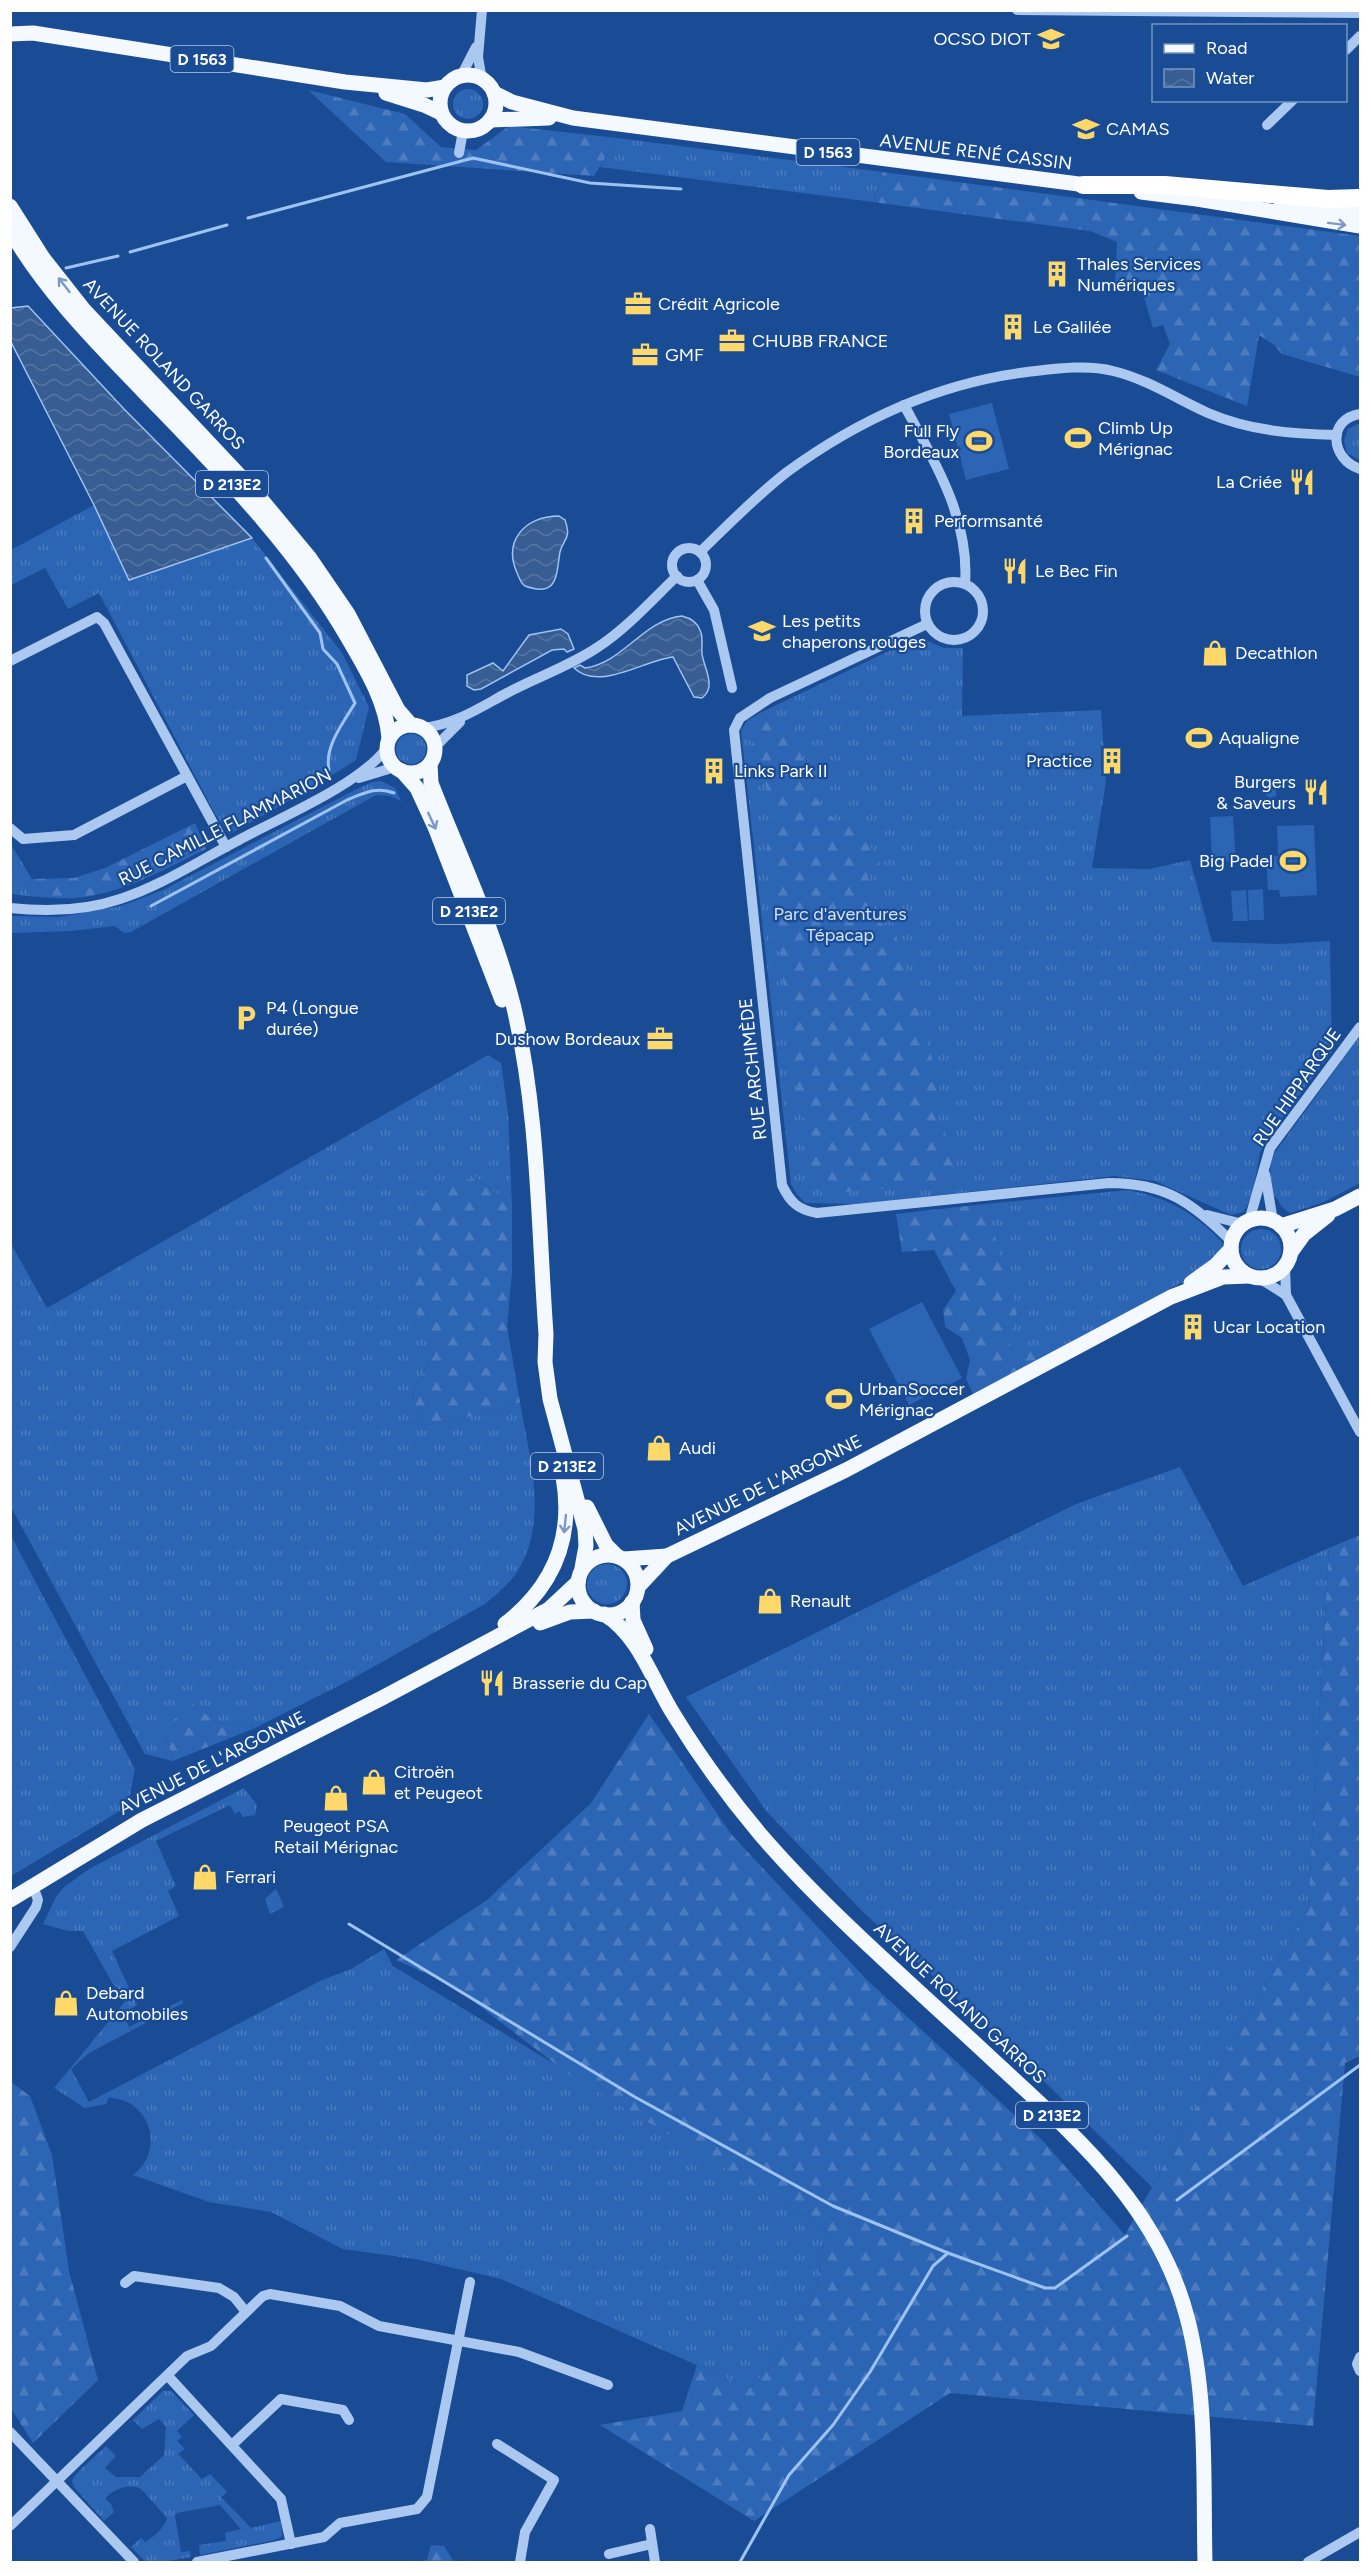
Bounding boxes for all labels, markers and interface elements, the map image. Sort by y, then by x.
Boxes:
school or university icon: OCSO DIOT [1036,24,1066,54]
legend [1152,24,1347,102]
place label: OCSO DIOT [934,28,1031,50]
text: Road [1206,37,1247,59]
road number: D 1563 [170,46,234,72]
text: Water [1206,67,1254,89]
school or university icon: CAMAS [1071,114,1101,144]
place label: CAMAS [1106,118,1170,140]
street label: AVENUE RENÉ CASSIN [879,129,1073,175]
road number: D 1563 [796,139,860,165]
one-way arrow [1327,218,1347,229]
place label: Thales Services Numériques [1077,253,1201,296]
building icon: Thales Services Numériques [1042,259,1072,289]
street label: AVENUE ROLAND GARROS [79,273,249,455]
one-way arrow [57,277,70,293]
office icon: Crédit Agricole [623,289,653,319]
place label: Crédit Agricole [658,293,780,315]
building icon: Le Galilée [998,312,1028,342]
place label: Le Galilée [1033,316,1111,338]
office icon: CHUBB FRANCE [717,326,747,356]
place label: CHUBB FRANCE [752,330,889,352]
office icon: GMF [630,340,660,370]
place label: GMF [665,344,704,366]
place label: Climb Up Mérignac [1098,417,1173,460]
place label: Full Fly Bordeaux [883,420,960,463]
sports icon: Climb Up Mérignac [1063,423,1093,453]
sports icon: Full Fly Bordeaux [964,426,994,456]
restaurant icon: La Criée [1287,467,1317,497]
road number: D 213E2 [196,471,268,497]
place label: La Criée [1216,471,1282,493]
building icon: Performsanté [899,506,929,536]
place label: Performsanté [934,510,1043,532]
restaurant icon: Le Bec Fin [1000,556,1030,586]
place label: Le Bec Fin [1035,560,1118,582]
place label: Les petits chaperons rouges [782,610,926,653]
school or university icon: Les petits chaperons rouges [747,616,777,646]
shop icon: Decathlon [1200,638,1230,668]
place label: Decathlon [1235,642,1317,664]
sports icon: Aqualigne [1184,723,1214,753]
place label: Aqualigne [1219,727,1299,749]
building icon: Practice [1097,746,1127,776]
place label: Practice [1026,750,1092,772]
building icon: Links Park II [699,756,729,786]
place label: Links Park II [734,760,828,782]
street label: RUE CAMILLE FLAMMARION [115,764,335,890]
place label: Burgers & Saveurs [1216,771,1296,814]
restaurant icon: Burgers & Saveurs [1301,777,1331,807]
one-way arrow [427,811,438,829]
sports icon: Big Padel [1278,846,1308,876]
place label: Big Padel [1199,850,1273,872]
road number: D 213E2 [433,898,505,924]
park label: Parc d'aventures Tépacap [773,903,907,946]
place label: P4 (Longue durée) [266,997,359,1040]
street label: RUE ARCHIMÈDE [735,997,771,1141]
parking icon: P4 (Longue durée) [231,1003,261,1033]
office icon: Dushow Bordeaux [645,1024,675,1054]
street label: RUE HIPPARQUE [1248,1024,1346,1150]
place label: Dushow Bordeaux [495,1028,640,1050]
building icon: Ucar Location [1178,1312,1208,1342]
place label: Ucar Location [1213,1316,1325,1338]
place label: UrbanSoccer Mérignac [859,1378,964,1421]
sports icon: UrbanSoccer Mérignac [824,1384,854,1414]
street label: AVENUE DE L'ARGONNE [670,1430,866,1540]
shop icon: Audi [644,1433,674,1463]
place label: Audi [679,1437,716,1459]
road number: D 213E2 [531,1453,603,1479]
one-way arrow [559,1513,570,1533]
shop icon: Renault [755,1586,785,1616]
place label: Renault [790,1590,851,1612]
restaurant icon: Brasserie du Cap [477,1668,507,1698]
place label: Brasserie du Cap [512,1672,647,1694]
street label: AVENUE DE L'ARGONNE [115,1706,309,1820]
place label: Citroën et Peugeot [394,1761,483,1804]
shop icon: Citroën et Peugeot [359,1767,389,1797]
shop icon: Peugeot PSA Retail Mérignac [321,1783,351,1813]
place label: Peugeot PSA Retail Mérignac [274,1815,398,1858]
shop icon: Ferrari [190,1862,220,1892]
place label: Ferrari [225,1866,276,1888]
street label: AVENUE ROLAND GARROS [869,1918,1051,2088]
place label: Debard Automobiles [86,1982,188,2025]
shop icon: Debard Automobiles [51,1988,81,2018]
road number: D 213E2 [1016,2102,1088,2128]

